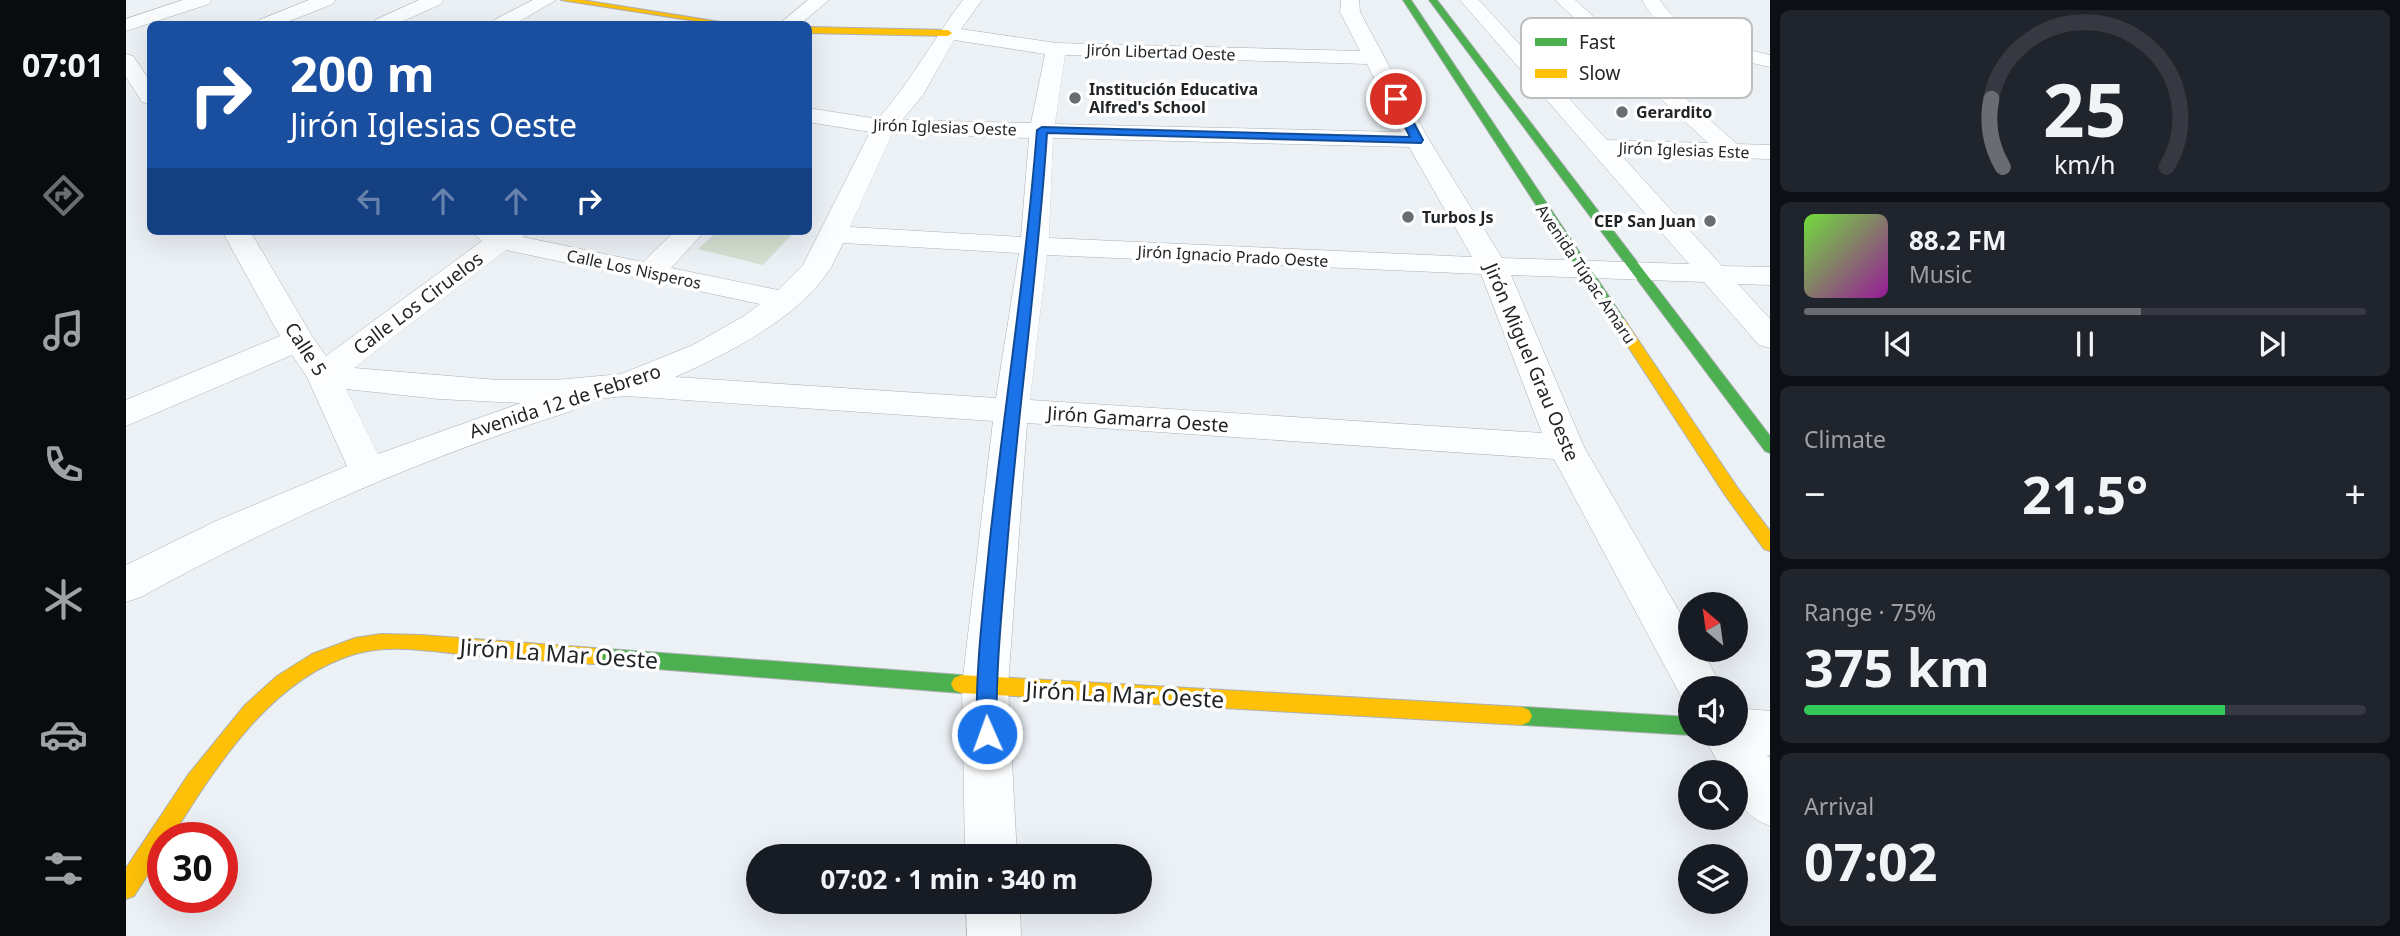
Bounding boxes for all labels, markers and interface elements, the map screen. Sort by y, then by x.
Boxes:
legend [1521,18,1752,98]
text: Fast [1579,29,1616,55]
street label: Jirón Libertad Oeste [1084,38,1236,66]
text: 200 m [290,40,435,106]
text: 07:01 [22,43,104,86]
icon: right [175,49,266,140]
text: 25 [2043,59,2127,158]
text: Slow [1579,60,1620,86]
pin [1366,69,1426,129]
place label: Institución Educativa Alfred's School [1089,78,1258,118]
icon: arrive [1377,80,1415,118]
marker: Institución Educativa Alfred's School [1067,90,1083,106]
place label: Gerardito [1636,101,1712,123]
text: Jirón Iglesias Oeste [290,103,577,146]
marker: Gerardito [1614,104,1630,120]
street label: Jirón Iglesias Oeste [871,113,1017,140]
street label: Jirón Iglesias Este [1616,137,1750,163]
text: km/h [2054,147,2116,181]
icon: directions [39,171,88,220]
icon: left [351,182,389,220]
icon: ahead [424,182,462,220]
icon: ahead [497,182,535,220]
icon: right [570,182,608,220]
street label: Avenida Túpac Amaru [1531,200,1641,348]
place label: Turbos Js [1422,206,1494,228]
marker: Turbos Js [1400,209,1416,225]
place label: CEP San Juan [1594,210,1696,232]
marker: CEP San Juan [1702,213,1718,229]
text: 88.2 FM [1909,222,2006,258]
street label: Jirón Ignacio Prado Oeste [1135,240,1329,272]
street label: Calle Los Nisperos [565,244,703,294]
street label: Calle Los Ciruelos [348,246,488,360]
street label: Jirón Miguel Grau Oeste [1478,257,1586,465]
text: Music [1909,258,1972,290]
icon: music [39,306,88,355]
street label: Calle 5 [279,317,333,381]
icon: previous [1879,325,1917,363]
icon: pause [2066,325,2104,363]
icon: next [2253,325,2291,363]
street label: Avenida 12 de Febrero [466,358,664,444]
street label: Jirón Gamarra Oeste [1044,400,1230,438]
text: Climate [1804,423,1886,455]
icon: phone [39,440,88,489]
text: 21.5° [2022,458,2148,529]
text: − [1804,467,1826,519]
text: + [2344,467,2366,519]
icon: climate [39,575,88,624]
north arrow [1678,592,1748,662]
map controls [1678,592,1748,914]
text: Range · 75% [1804,596,1936,628]
street label: Jirón La Mar Oeste [457,630,659,676]
text: 375 km [1804,631,1990,702]
street label: Jirón La Mar Oeste [1023,673,1225,715]
button: sound [1678,676,1748,746]
position arrow [950,697,1024,771]
icon: car [39,710,88,759]
button: search [1678,760,1748,830]
text: Arrival [1804,790,1874,822]
speed limit sign: 30 [147,822,238,913]
text: 07:02 [1804,825,1938,896]
icon: filters [39,844,88,893]
button: layers [1678,844,1748,914]
text: 07:02 · 1 min · 340 m [821,861,1077,897]

